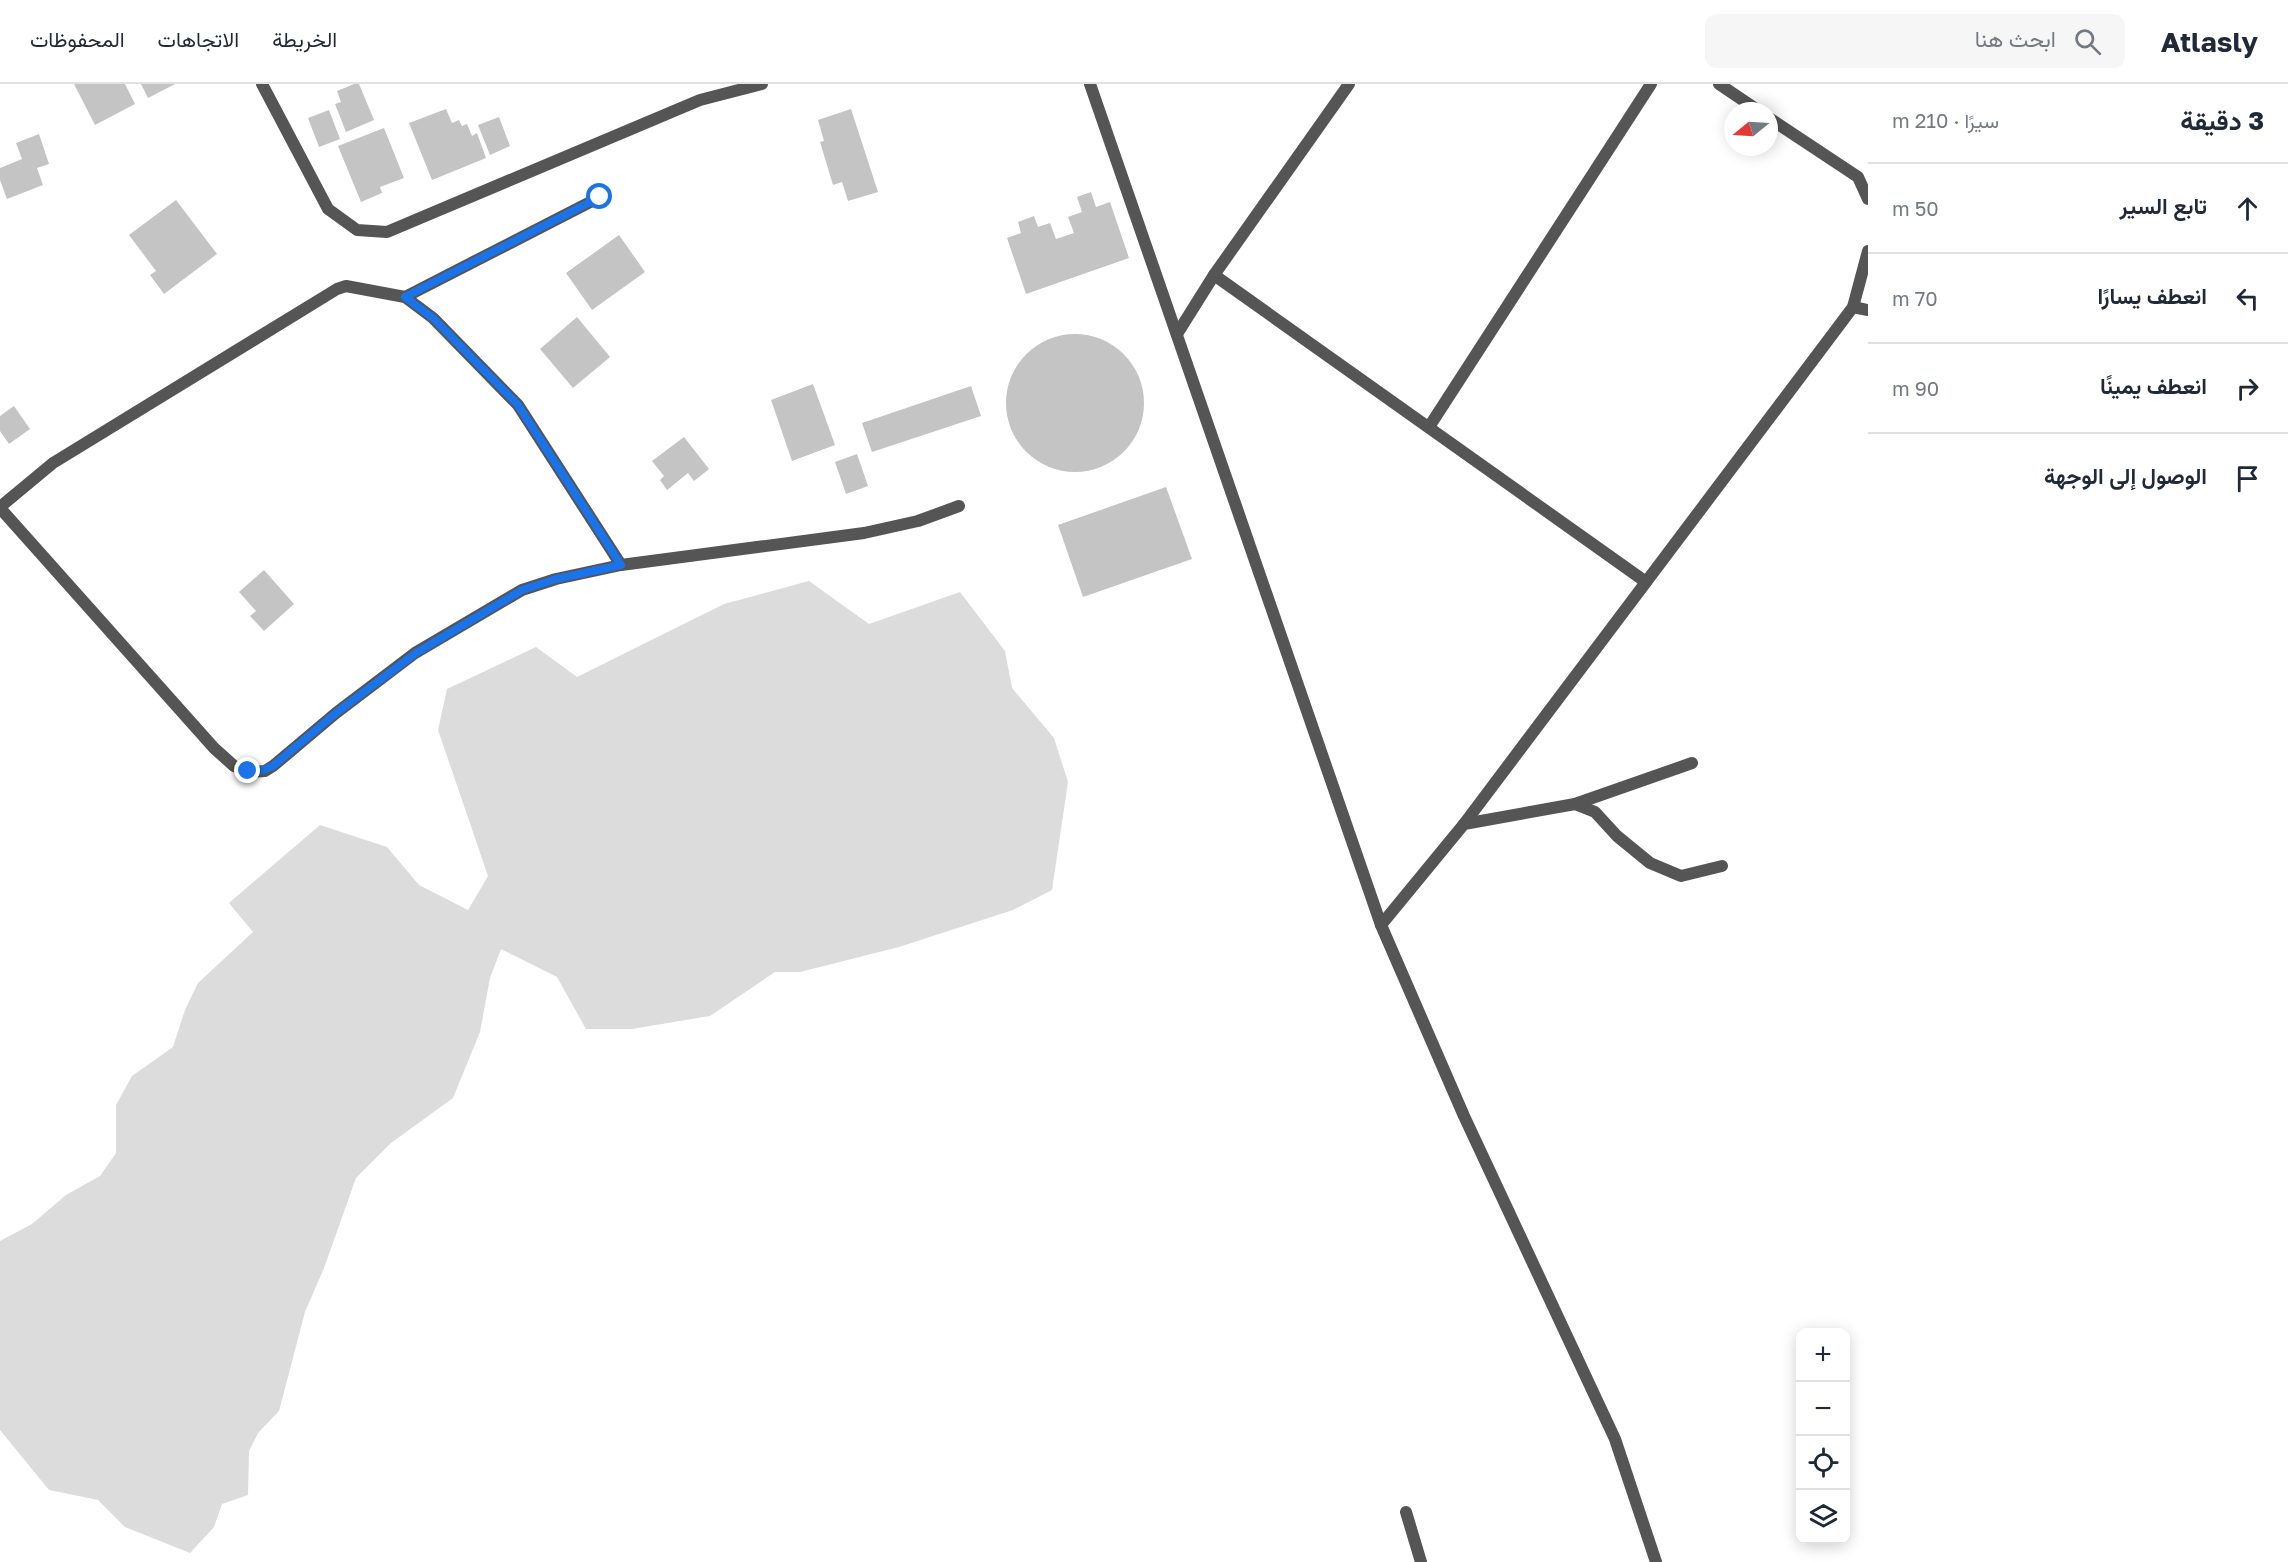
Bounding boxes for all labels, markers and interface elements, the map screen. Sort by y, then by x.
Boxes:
search box [1705,14,2125,68]
text: ابحث هنا [1975,25,2056,52]
icon: search [2071,25,2104,58]
text: Atlasly [2161,25,2258,58]
text: المحفوظات [30,26,125,52]
text: الاتجاهات [158,26,239,52]
text: الخريطة [272,26,337,52]
north arrow [1724,102,1778,156]
text: 3 دقيقة [2180,105,2264,136]
text: سيرًا · 210 m [1892,108,1999,132]
route start [586,183,612,209]
text: تابع السير [2119,192,2207,219]
icon: ahead [2231,192,2264,225]
text: 50 m [1892,196,1939,220]
text: انعطف يسارًا [2097,282,2207,309]
icon: left [2231,282,2264,315]
text: 70 m [1892,286,1938,310]
text: انعطف يمينًا [2100,372,2207,399]
icon: right [2231,372,2264,405]
text: 90 m [1892,376,1939,400]
text: الوصول إلى الوجهة [2044,462,2207,489]
icon: arrive [2231,462,2264,495]
route end [234,757,260,783]
map controls [1796,1328,1850,1544]
button: + [1796,1328,1850,1382]
button: − [1796,1382,1850,1436]
button: locate [1796,1436,1850,1490]
button: layers [1796,1490,1850,1544]

